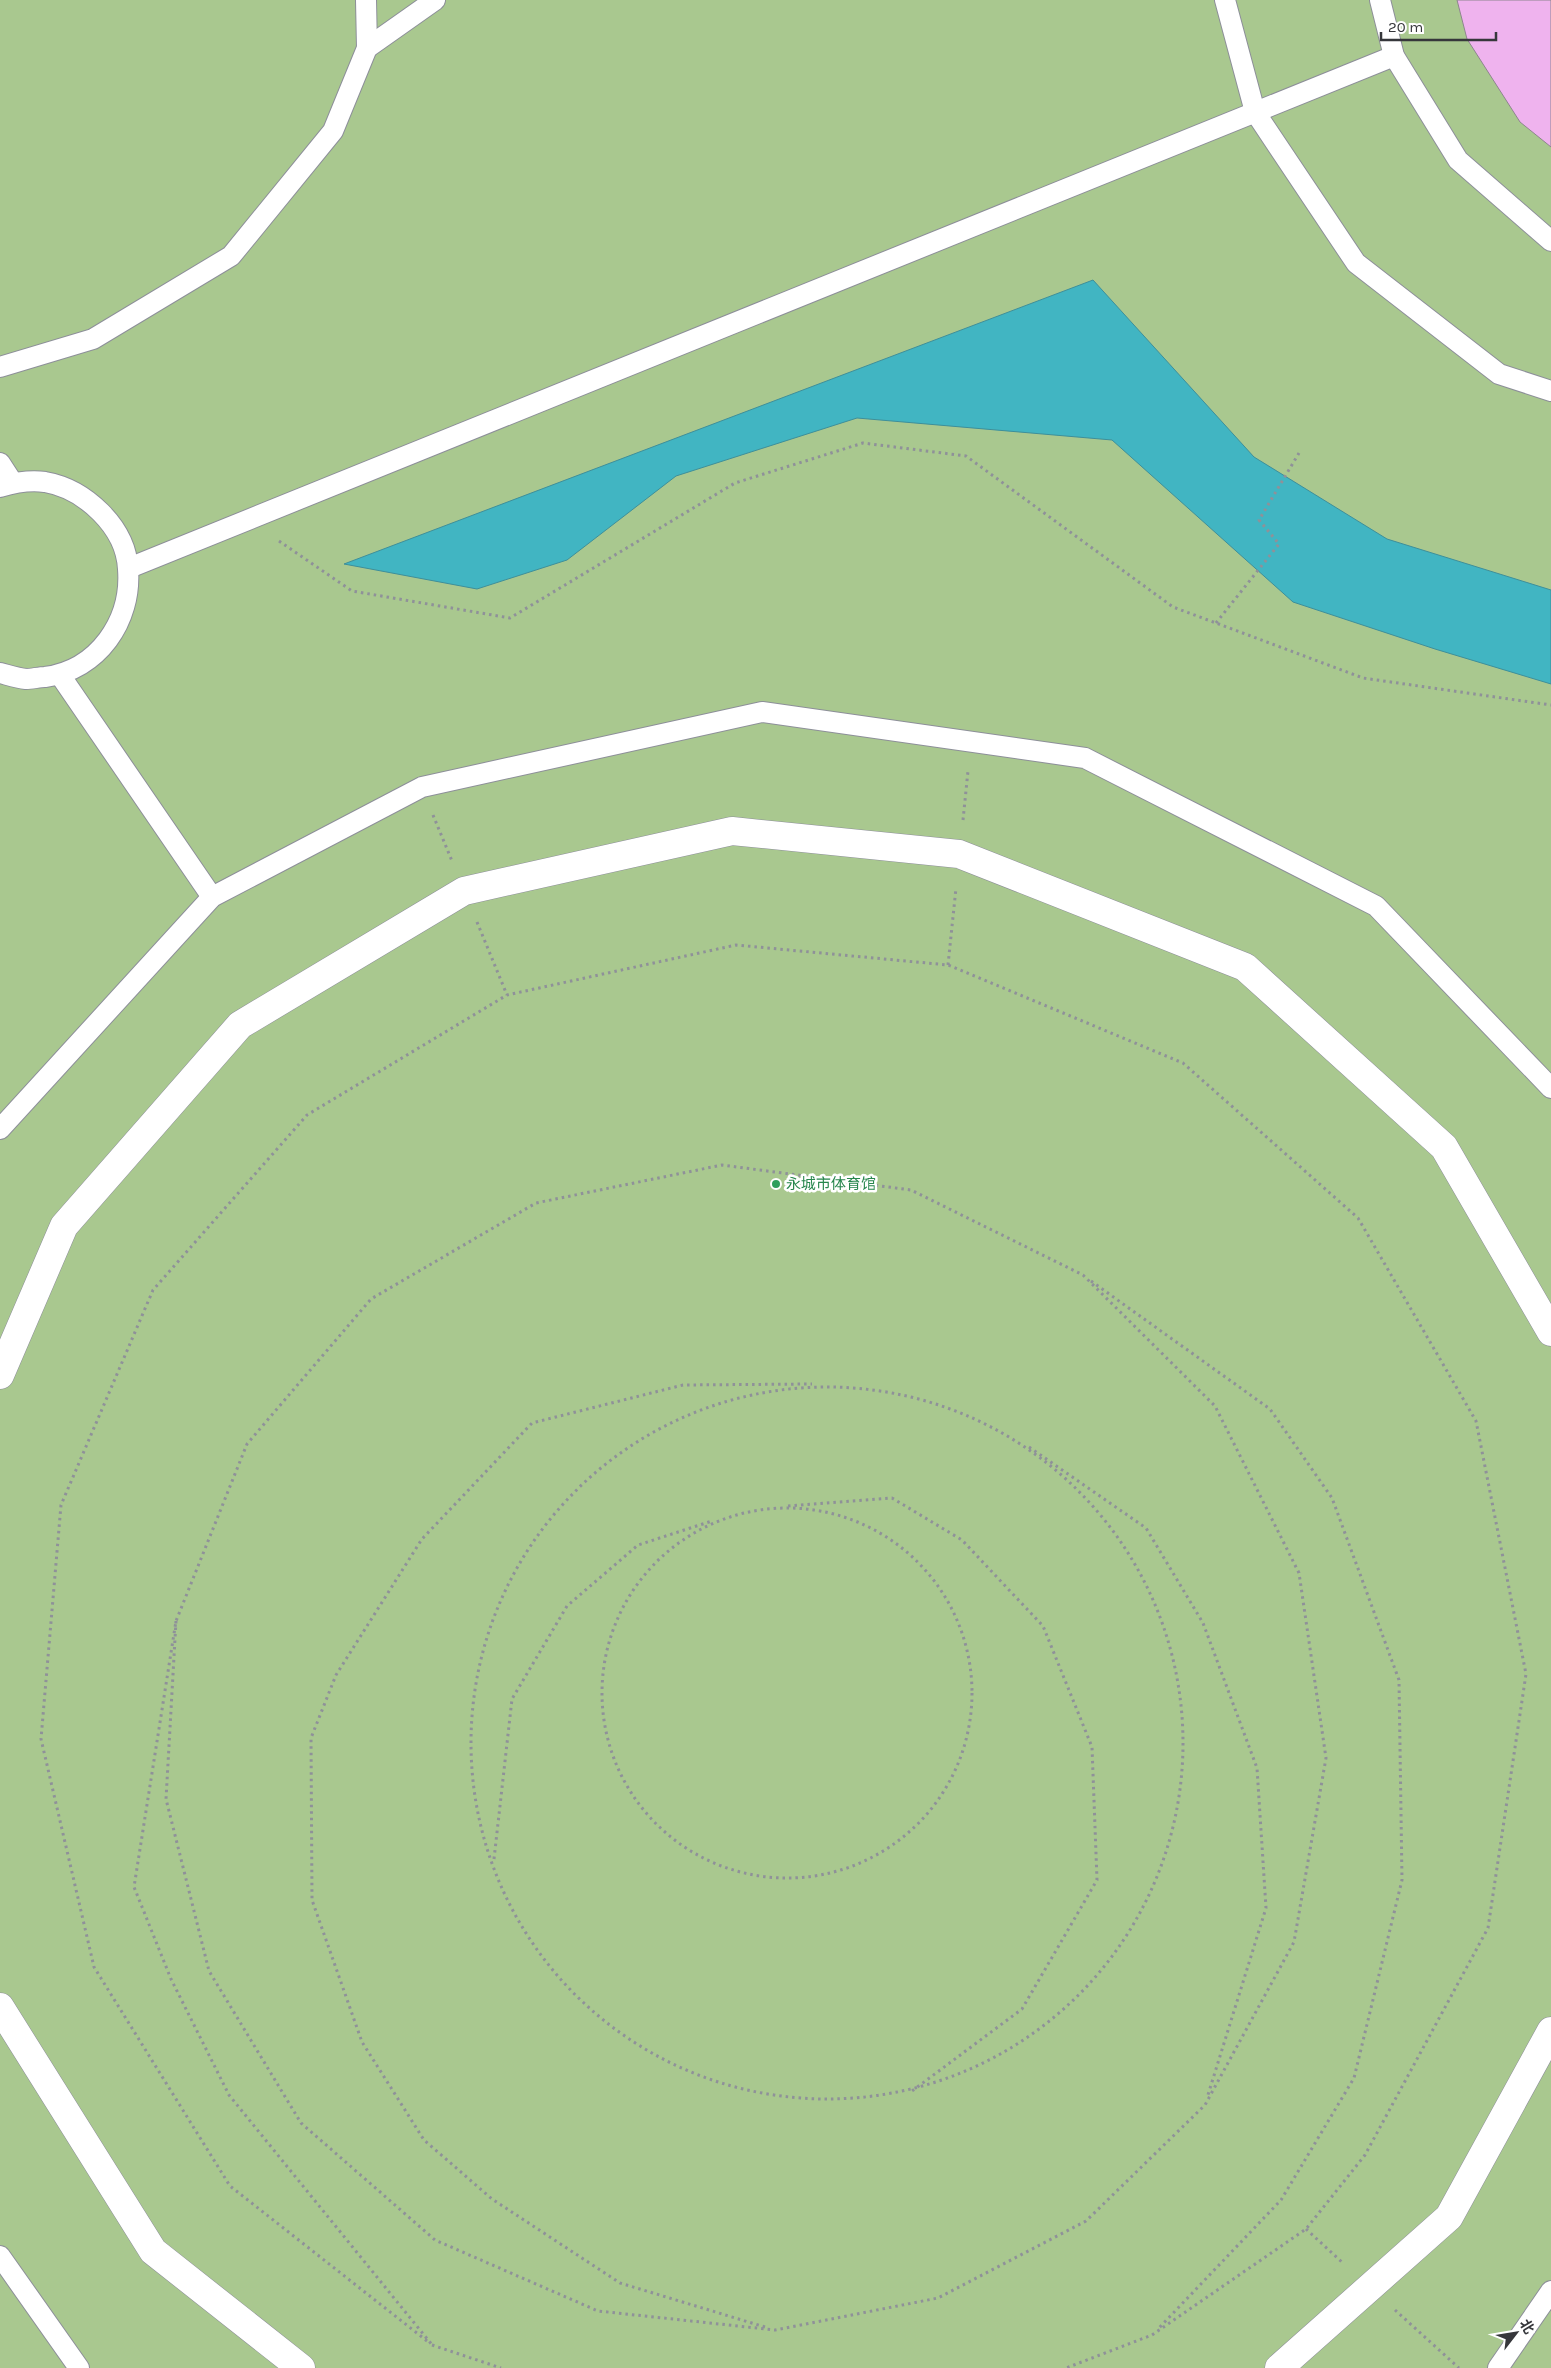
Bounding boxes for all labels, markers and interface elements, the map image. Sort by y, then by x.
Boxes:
scale bar [1381,10,1496,42]
text: 20 m [1388,18,1423,36]
place label: 永城市体育馆 [786,1175,876,1193]
marker: 永城市体育馆 [770,1178,782,1190]
north arrow [1491,2308,1541,2358]
text: 北 [1516,2316,1538,2337]

